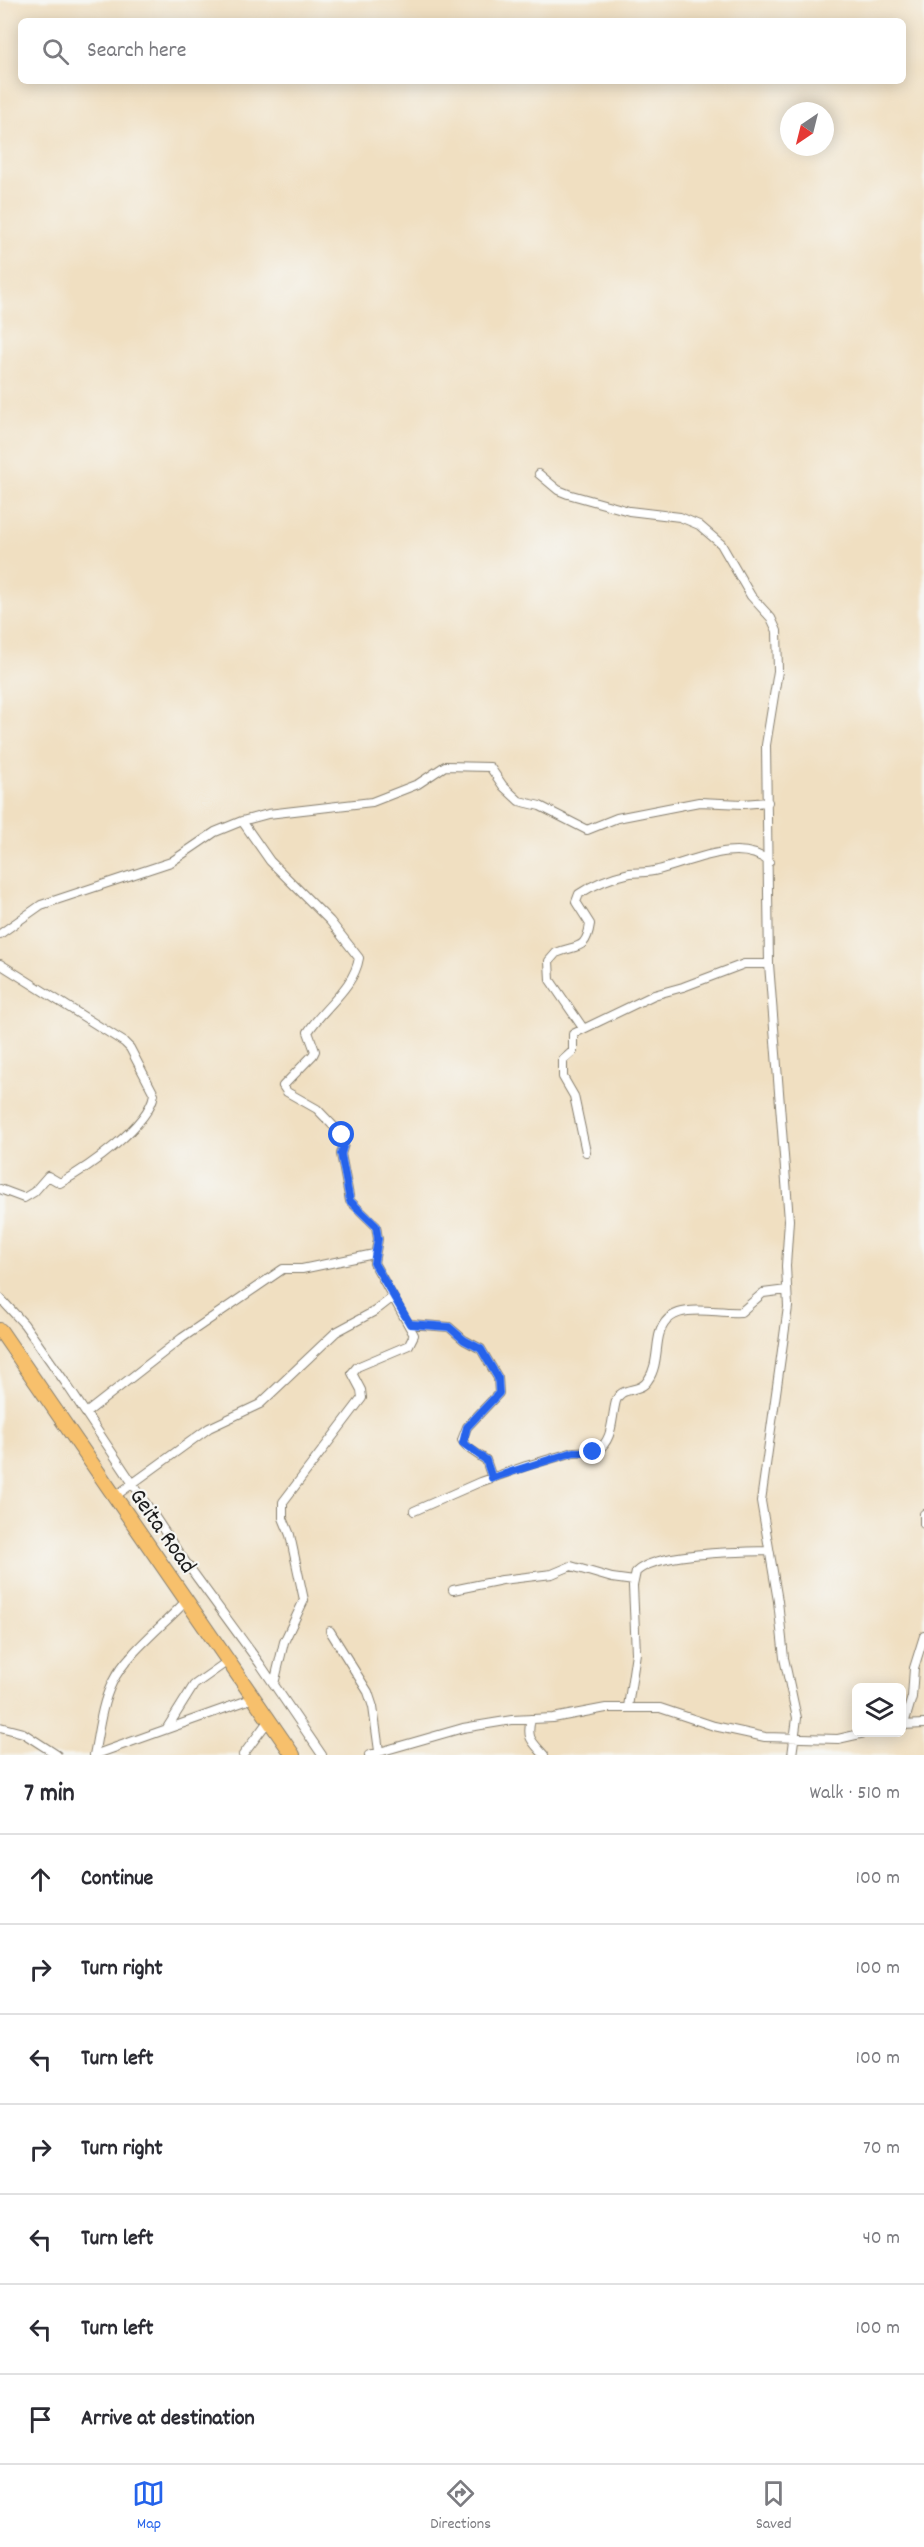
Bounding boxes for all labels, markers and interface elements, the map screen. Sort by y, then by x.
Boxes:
search box [18,18,906,84]
icon: search [39,35,72,68]
text: Search here [87,36,186,67]
north arrow [780,102,834,156]
route start [328,1121,354,1147]
route end [579,1438,605,1464]
street label: Geita Road [120,1482,203,1581]
map controls [852,1683,906,1737]
button: layers [852,1683,906,1737]
text: 7 min [24,1776,75,1813]
text: Walk · 510 m [810,1780,900,1808]
icon: ahead [24,1863,57,1896]
text: Continue [81,1864,153,1895]
text: 100 m [856,1865,900,1893]
icon: right [24,1953,57,1986]
text: Turn right [81,1954,163,1985]
text: 100 m [856,1955,900,1983]
icon: left [24,2043,57,2076]
text: Turn left [81,2044,153,2075]
text: 100 m [856,2045,900,2073]
icon: right [24,2133,57,2166]
text: Turn right [81,2134,163,2165]
text: 70 m [863,2135,900,2163]
icon: left [24,2223,57,2256]
text: Turn left [81,2224,153,2255]
text: 40 m [862,2225,900,2253]
icon: left [24,2313,57,2346]
text: Turn left [81,2314,153,2345]
text: 100 m [856,2315,900,2343]
icon: arrive [24,2403,57,2436]
text: Arrive at destination [81,2404,255,2435]
tab: Map [132,2477,165,2536]
tab: Directions [430,2477,491,2536]
tab: Saved [756,2477,792,2536]

